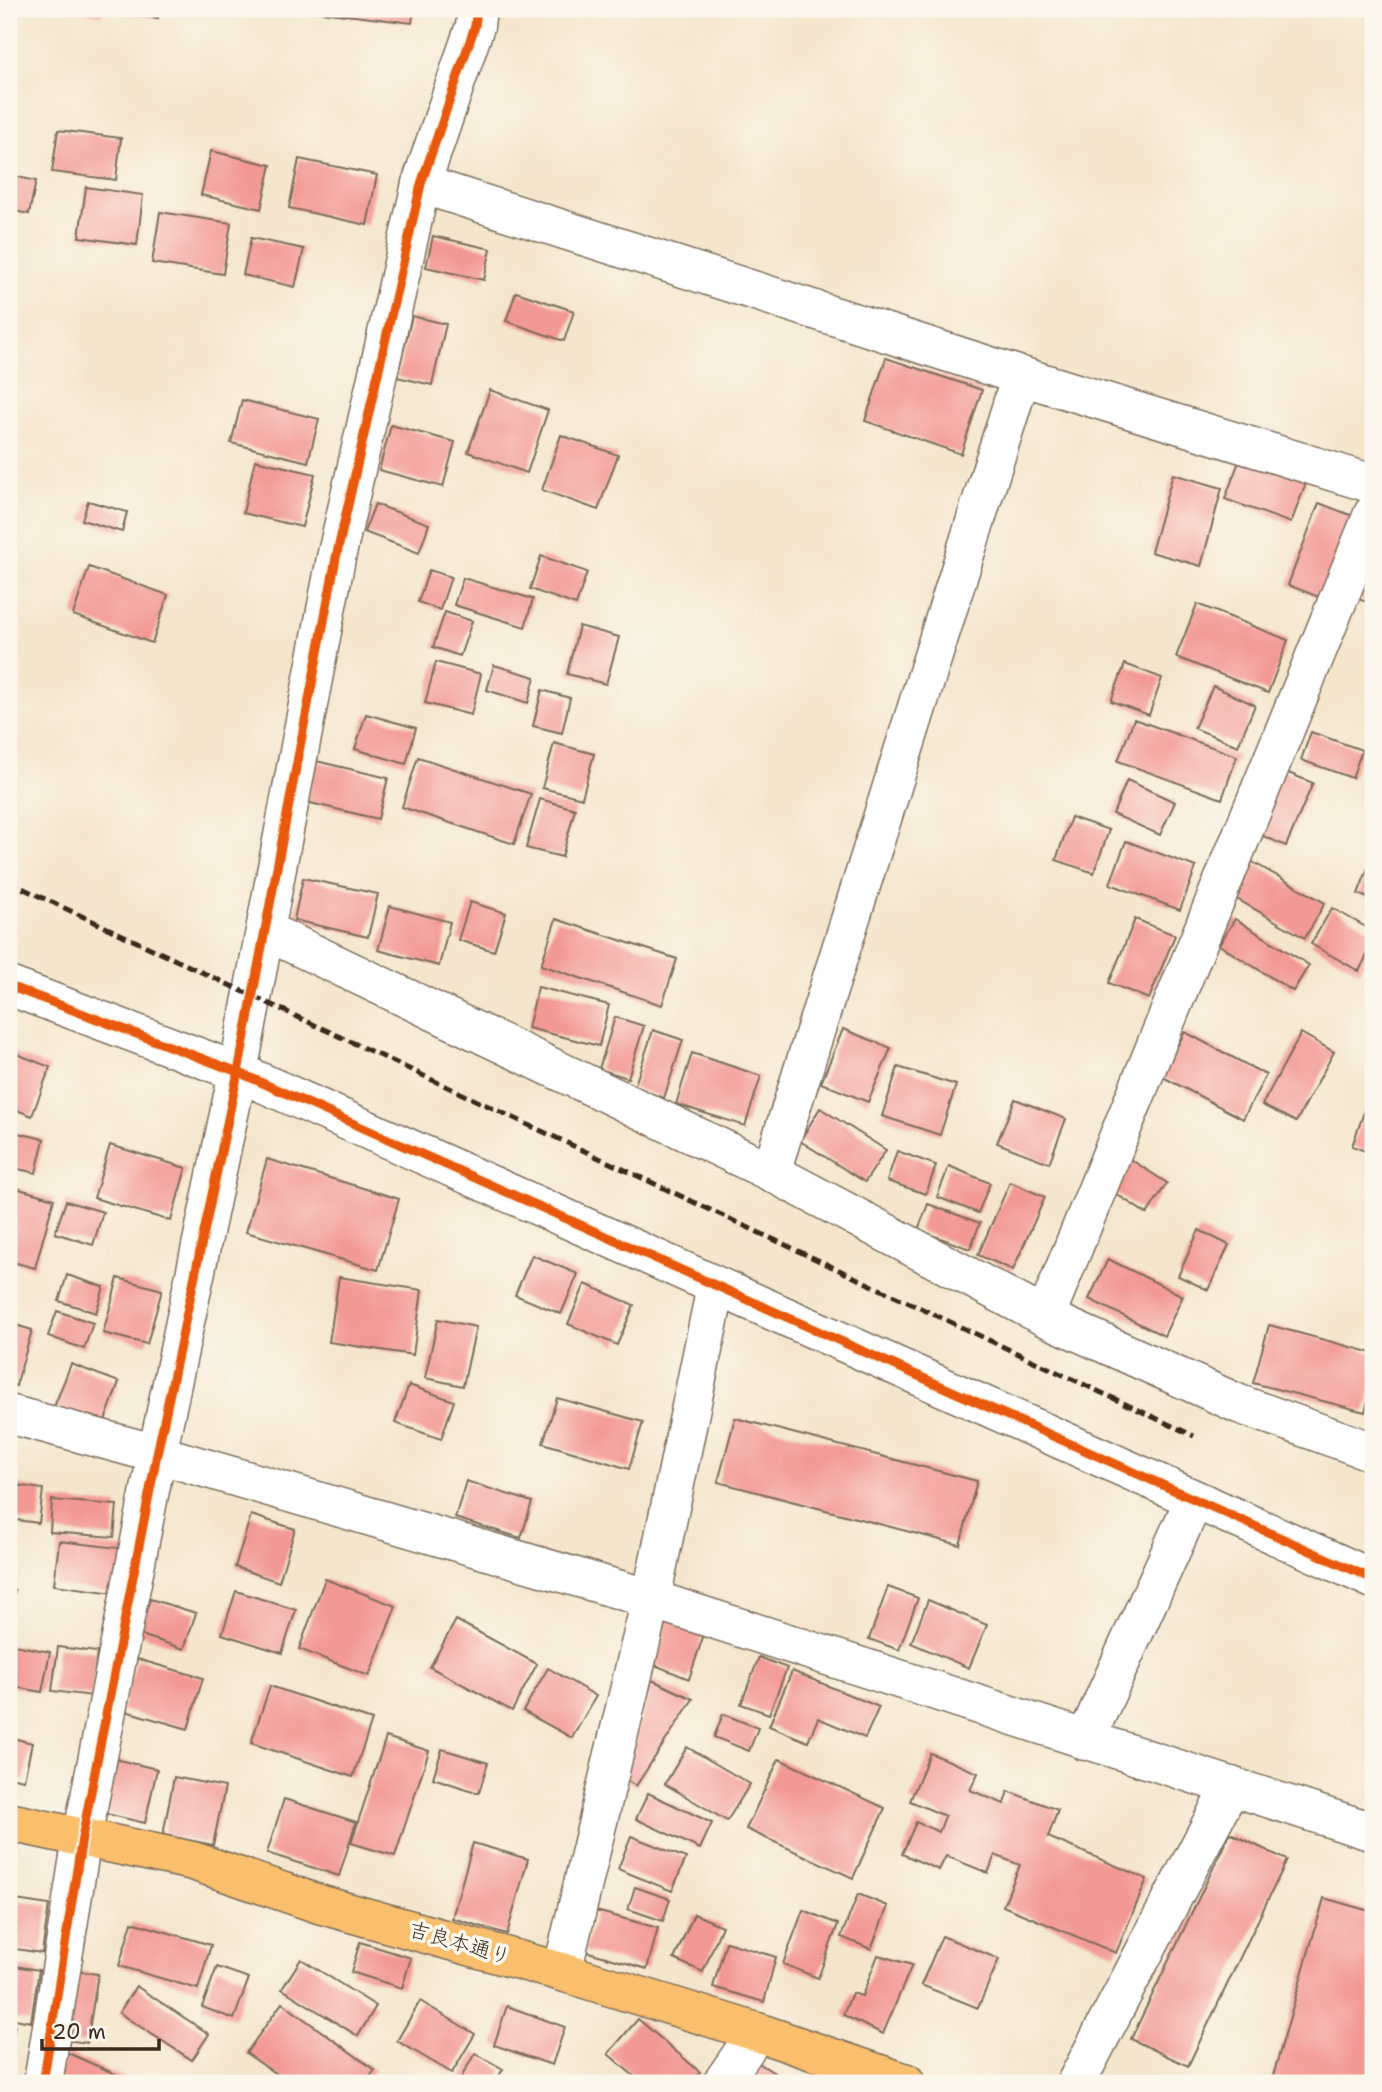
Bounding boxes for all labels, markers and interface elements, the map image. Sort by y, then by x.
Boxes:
street label: 吉良本通り [406,1915,514,1971]
scale bar [42,2008,159,2052]
text: 20 m [52,2018,106,2046]

